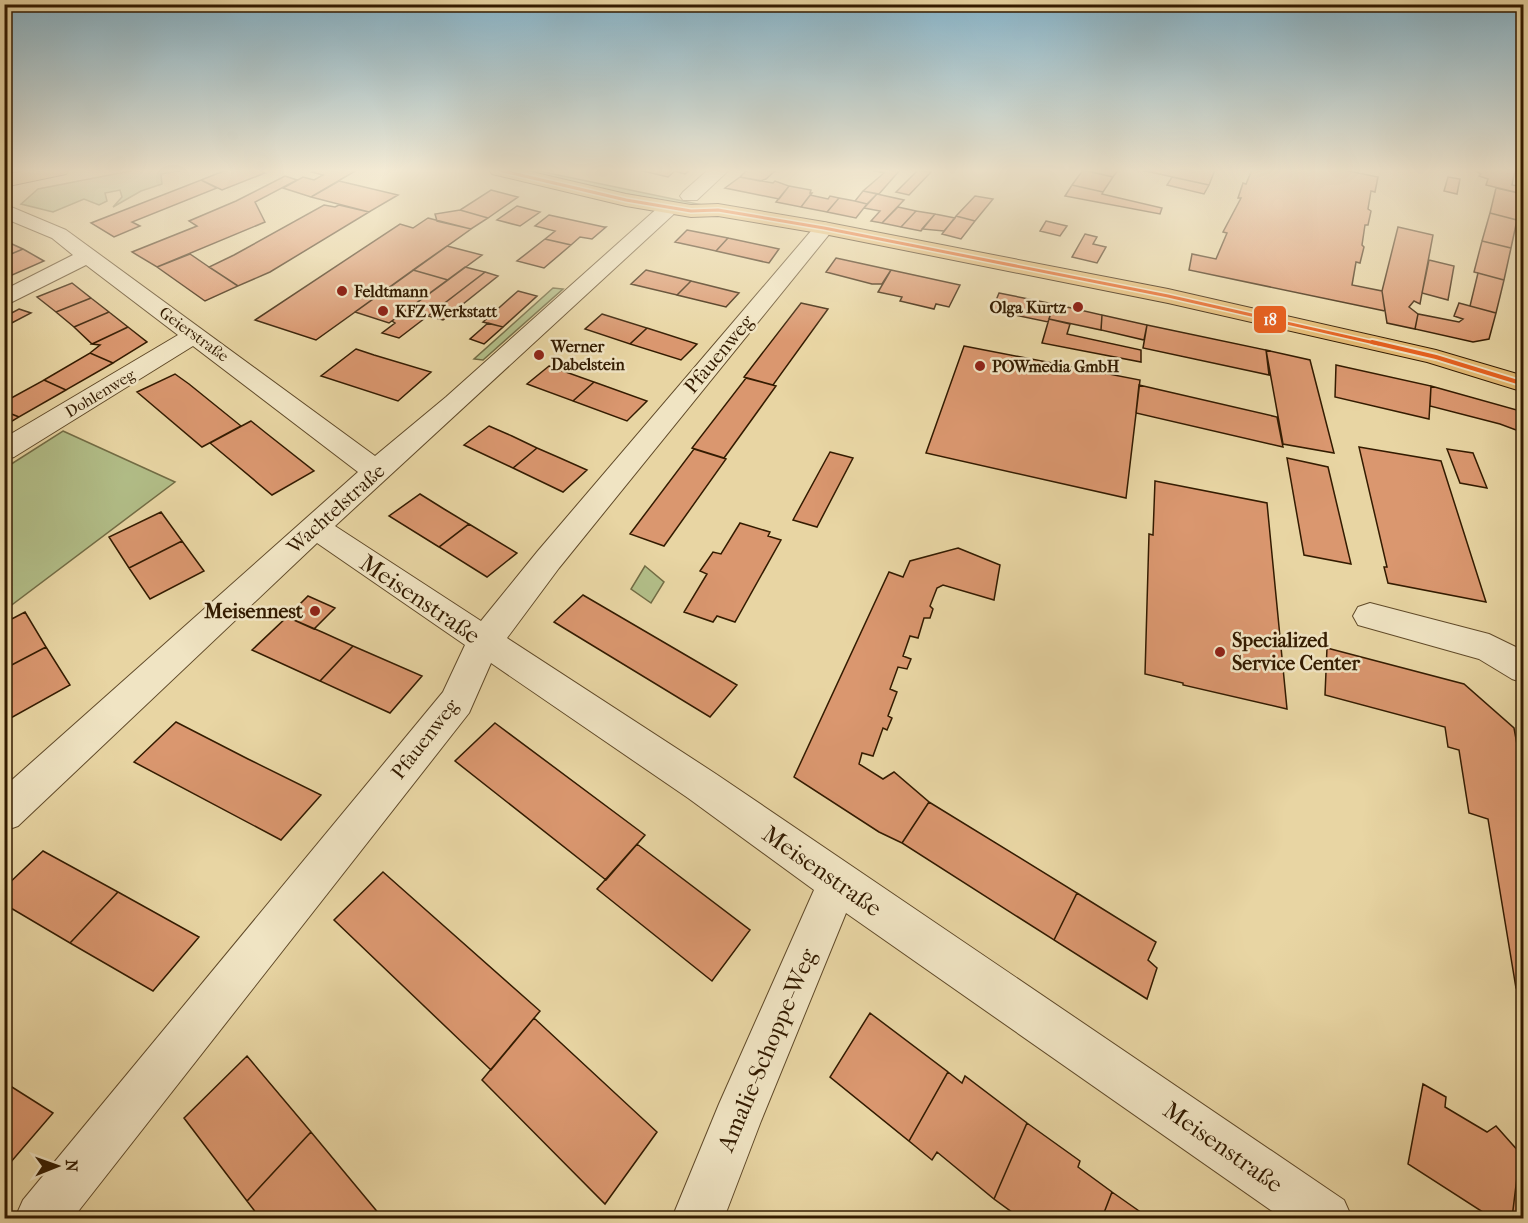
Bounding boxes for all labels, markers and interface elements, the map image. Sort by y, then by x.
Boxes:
place label: Feldtmann [353,282,429,301]
marker: Feldtmann [335,284,349,298]
place label: Olga Kurtz [990,298,1067,318]
marker: Olga Kurtz [1071,300,1085,314]
street label: Geierstraße [156,302,232,366]
place label: KFZ Werkstatt [395,302,498,321]
marker: KFZ Werkstatt [376,304,390,318]
line badge: 18 [1253,305,1287,334]
street label: Pfauenweg [680,310,759,398]
text: 18 [1263,310,1277,329]
place label: Werner Dabelstein [550,337,626,374]
marker: Werner Dabelstein [532,348,546,362]
place label: POWmedia GmbH [992,357,1120,376]
marker: POWmedia GmbH [973,359,987,373]
street label: Dohlenweg [61,364,139,421]
street label: Wachtelstraße [282,459,389,559]
street label: Meisenstraße [355,549,486,650]
place label: Meisennest [203,600,304,623]
marker: Meisennest [308,604,322,618]
place label: Specialized Service Center [1232,629,1360,675]
marker: Specialized Service Center [1213,645,1227,659]
street label: Pfauenweg [387,694,464,784]
street label: Meisenstraße [757,820,887,922]
street label: Amalie-Schoppe-Weg [711,943,823,1156]
street label: Meisenstraße [1158,1096,1288,1198]
north arrow [27,1136,87,1196]
text: N [62,1160,81,1173]

